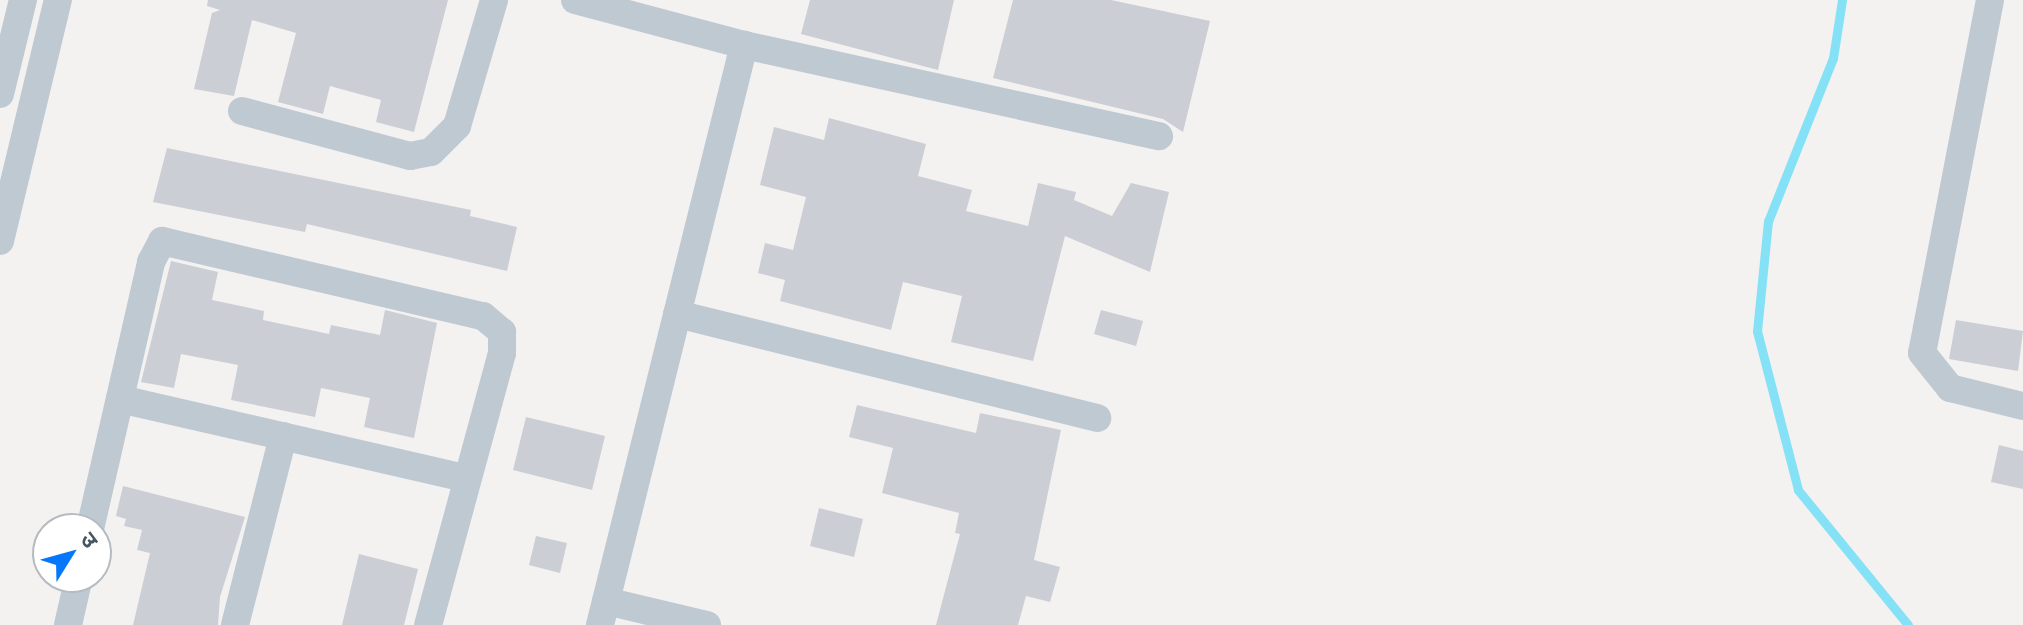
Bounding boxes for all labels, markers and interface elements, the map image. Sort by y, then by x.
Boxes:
north arrow [32,513,112,593]
text: उ [75,526,105,553]

